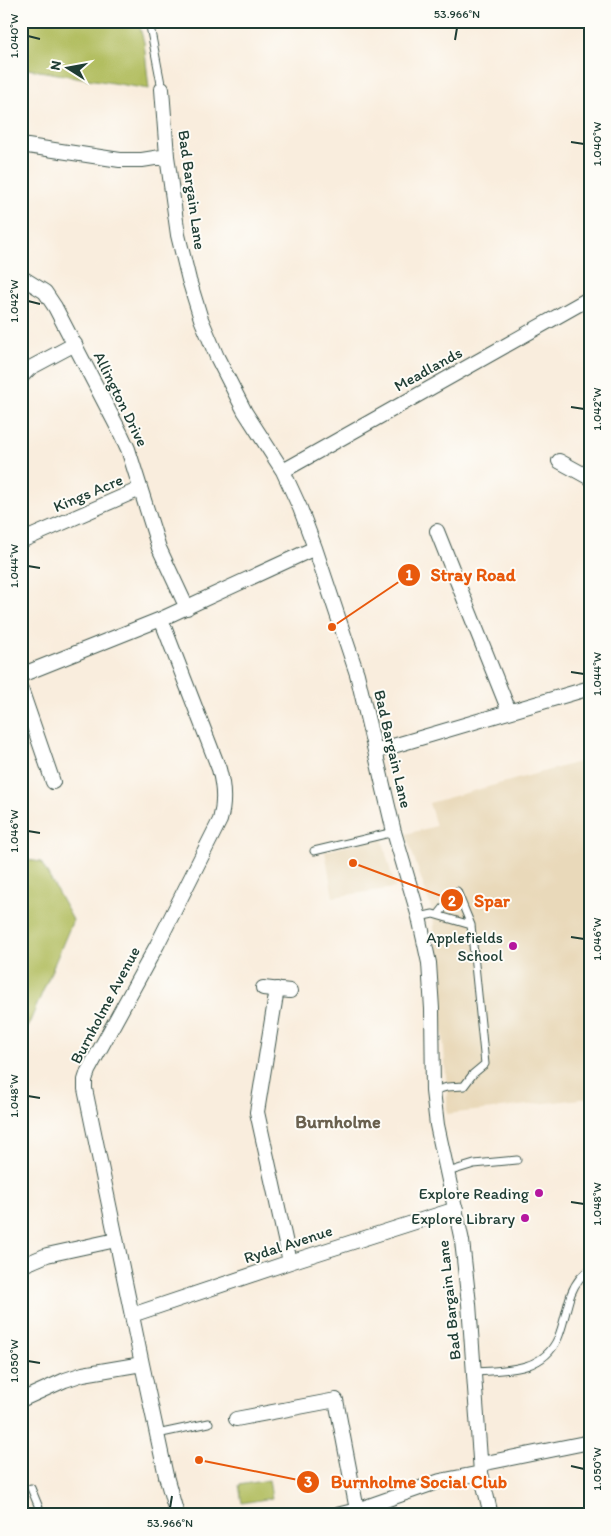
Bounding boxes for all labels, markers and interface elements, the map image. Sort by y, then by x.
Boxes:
text: 53.966°N [434,7,480,21]
text: 1.040°W [7,14,21,58]
north arrow [42,42,92,92]
text: N [46,59,65,72]
text: 1.040°W [590,122,604,166]
street label: Bad Bargain Lane [174,129,210,251]
text: 1.042°W [7,279,21,323]
street label: Meadlands [391,343,465,395]
street label: Allington Drive [90,348,152,450]
text: 1.042°W [590,387,604,431]
street label: Kings Acre [50,470,126,516]
text: 1.044°W [7,544,21,588]
callout: Stray Road [396,558,526,591]
text: Stray Road [430,564,517,586]
text: 1 [406,566,413,584]
text: 1.044°W [590,652,604,696]
street label: Bad Bargain Lane [370,688,416,810]
text: 1.046°W [7,809,21,853]
callout: Spar [440,884,520,917]
text: Spar [474,890,511,912]
text: 2 [448,892,456,910]
text: 1.046°W [590,917,604,961]
place label: Applefields School [426,928,503,965]
marker: Applefields School [507,940,519,952]
street label: Burnholme Avenue [66,943,144,1067]
text: 1.048°W [7,1074,21,1118]
district label: Burnholme [295,1111,381,1133]
text: 1.048°W [590,1182,604,1226]
place label: Explore Reading [419,1184,530,1203]
marker: Explore Reading [533,1187,545,1199]
place label: Explore Library [411,1209,515,1228]
marker: Explore Library [519,1212,531,1224]
street label: Rydal Avenue [241,1221,335,1267]
street label: Bad Bargain Lane [433,1239,465,1361]
text: 1.050°W [7,1339,21,1383]
text: 1.050°W [590,1447,604,1491]
callout: Burnholme Social Club [296,1466,517,1499]
text: Burnholme Social Club [331,1471,507,1493]
text: 3 [304,1473,312,1491]
text: 53.966°N [147,1516,193,1530]

